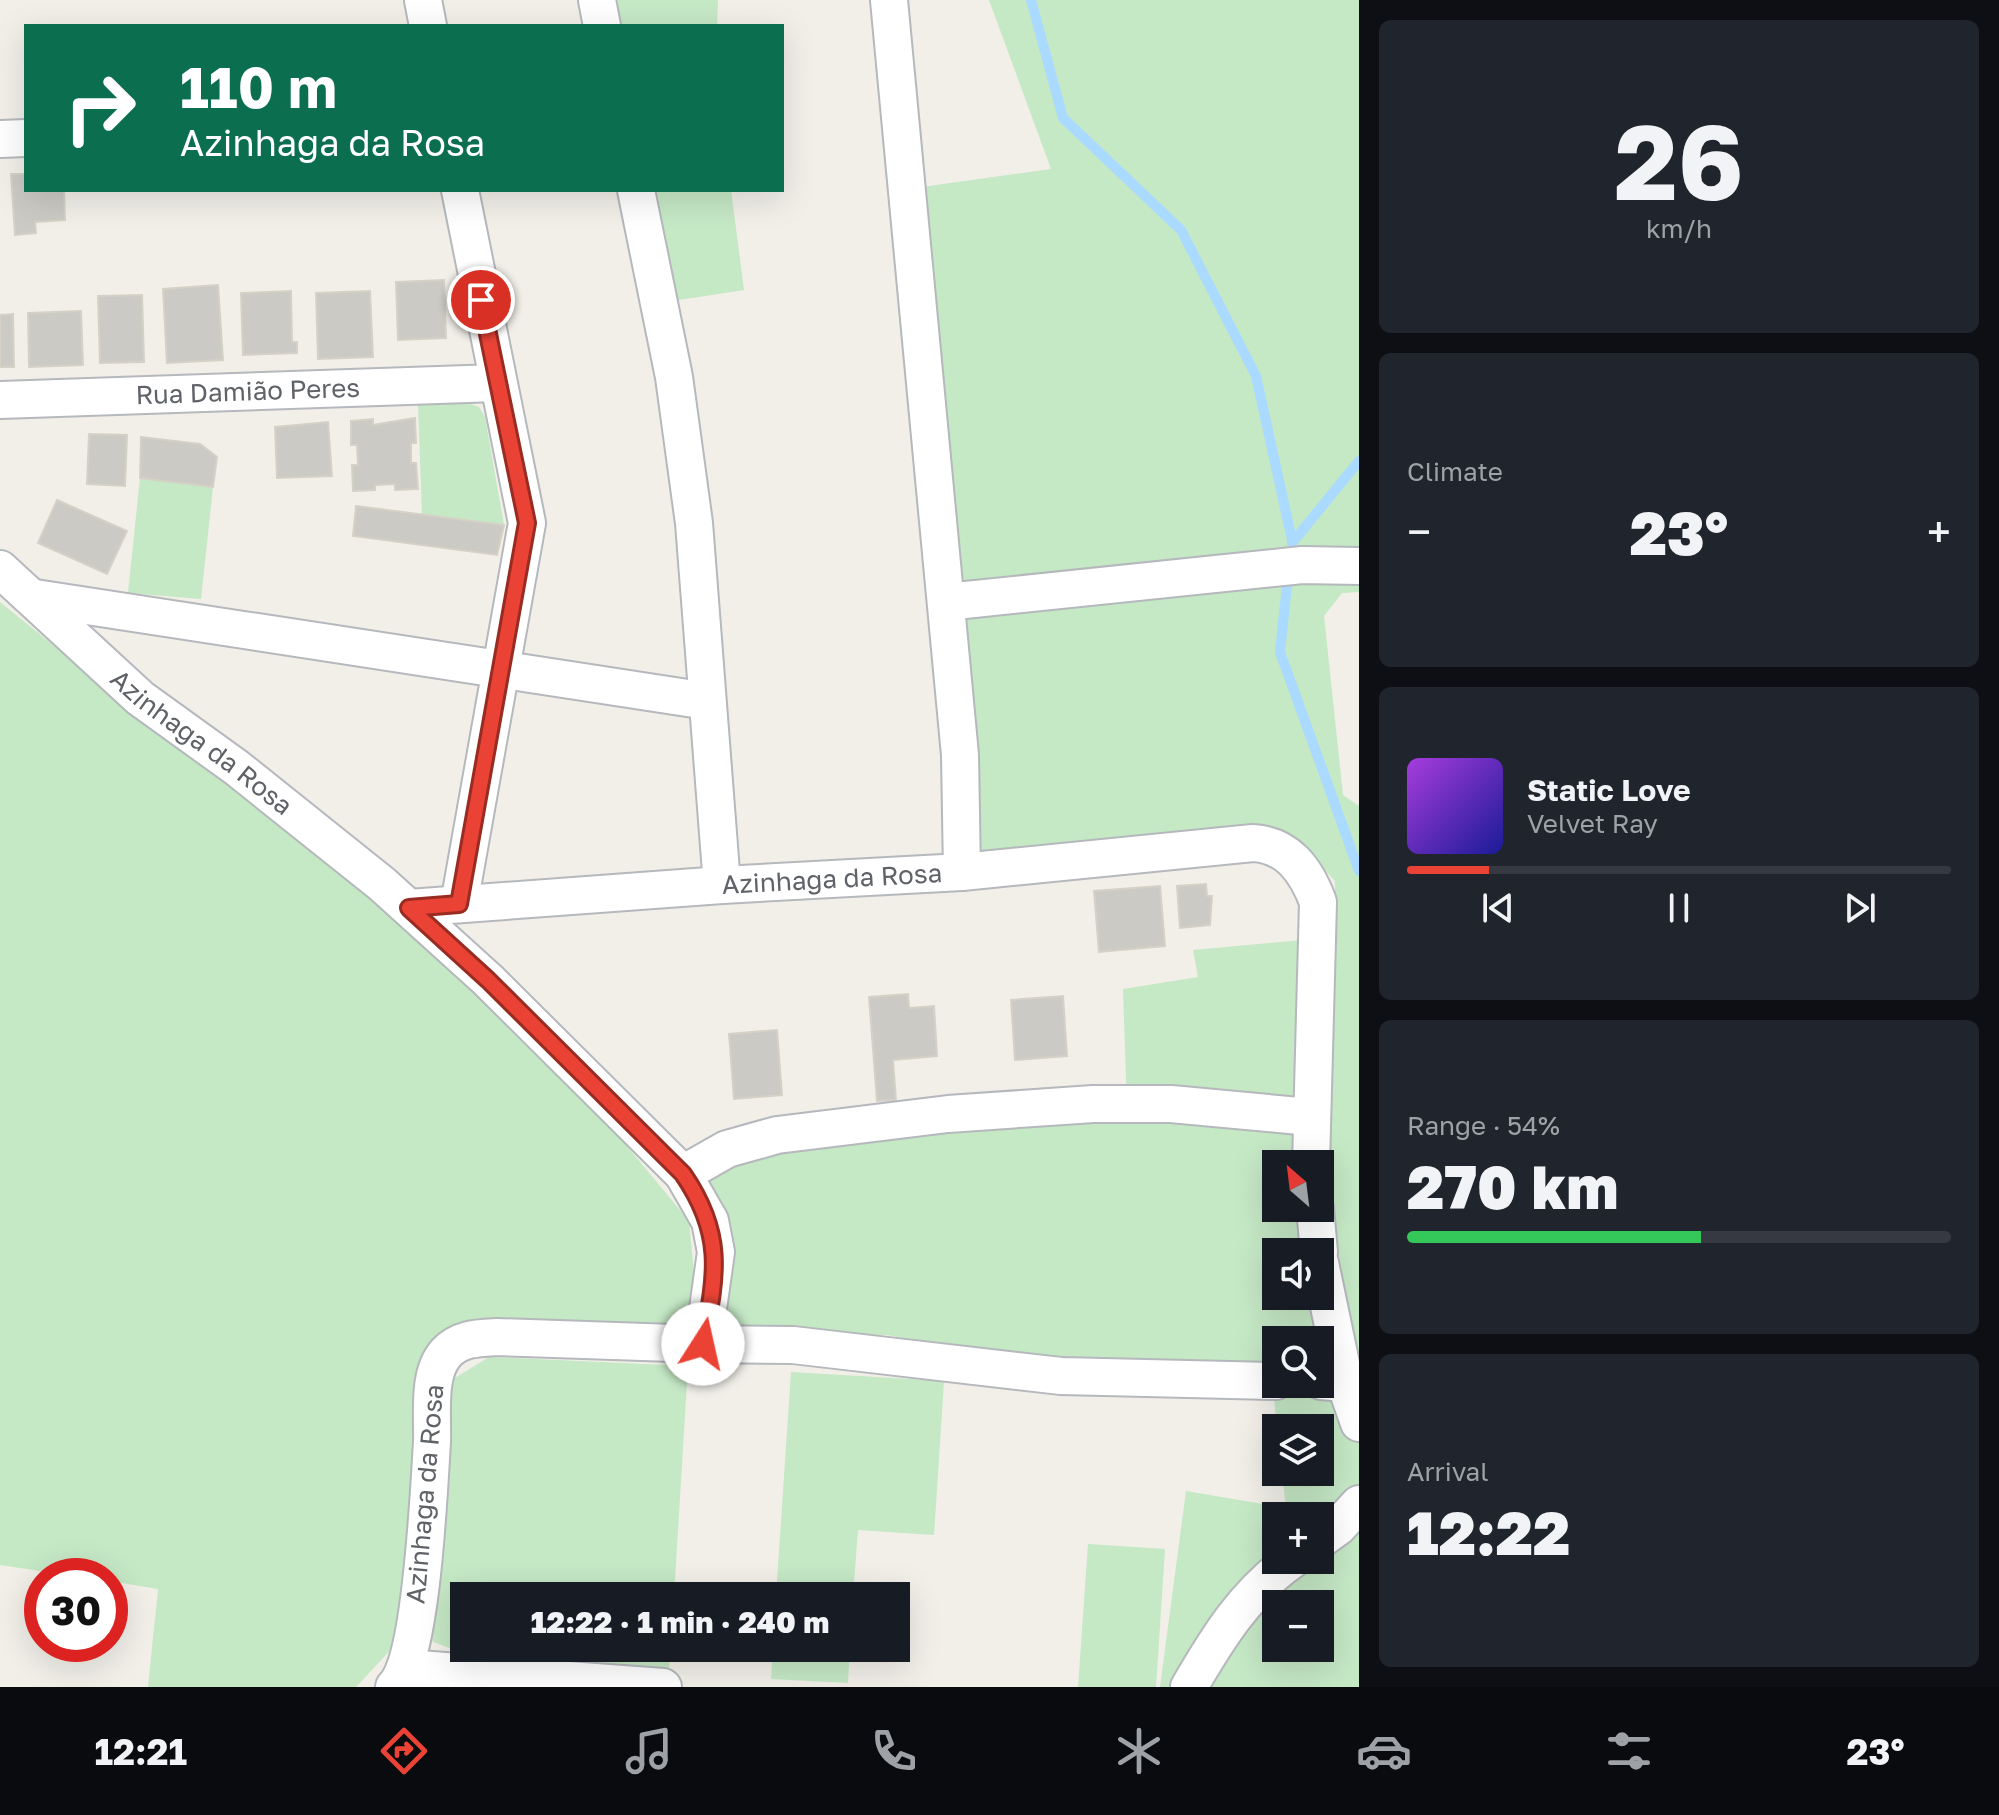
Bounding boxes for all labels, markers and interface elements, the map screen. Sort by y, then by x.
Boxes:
text: 110 m [180,53,337,120]
icon: right [48,56,152,160]
text: 26 [1614,98,1744,223]
text: Azinhaga da Rosa [180,121,485,164]
text: km/h [1646,213,1712,244]
pin [447,266,515,334]
icon: arrive [459,278,503,322]
street label: Rua Damião Peres [135,372,361,410]
text: Climate [1407,456,1503,487]
text: 23° [1630,496,1728,568]
text: − [1407,505,1431,558]
text: + [1927,505,1951,558]
street label: Azinhaga da Rosa [104,663,299,821]
text: Static Love [1527,772,1691,808]
text: Velvet Ray [1527,808,1658,839]
street label: Azinhaga da Rosa [721,857,943,900]
icon: previous [1476,886,1520,930]
icon: pause [1657,886,1701,930]
icon: next [1838,886,1882,930]
text: Range · 54% [1407,1110,1560,1141]
north arrow [1262,1150,1334,1222]
map controls [1262,1150,1334,1662]
text: 270 km [1407,1150,1619,1222]
button: sound [1262,1238,1334,1310]
position arrow [661,1302,745,1386]
button: search [1262,1326,1334,1398]
street label: Azinhaga da Rosa [399,1383,450,1605]
button: layers [1262,1414,1334,1486]
text: Arrival [1407,1456,1488,1487]
text: 12:22 [1407,1496,1570,1568]
button: + [1262,1502,1334,1574]
speed limit sign: 30 [24,1558,128,1662]
button: − [1262,1590,1334,1662]
text: 12:22 · 1 min · 240 m [531,1604,829,1640]
icon: directions [376,1723,432,1779]
icon: music [621,1723,677,1779]
icon: phone [866,1723,922,1779]
icon: climate [1111,1723,1167,1779]
icon: car [1356,1723,1412,1779]
icon: filters [1601,1723,1657,1779]
text: 12:21 [95,1730,187,1773]
text: 23° [1847,1730,1904,1773]

